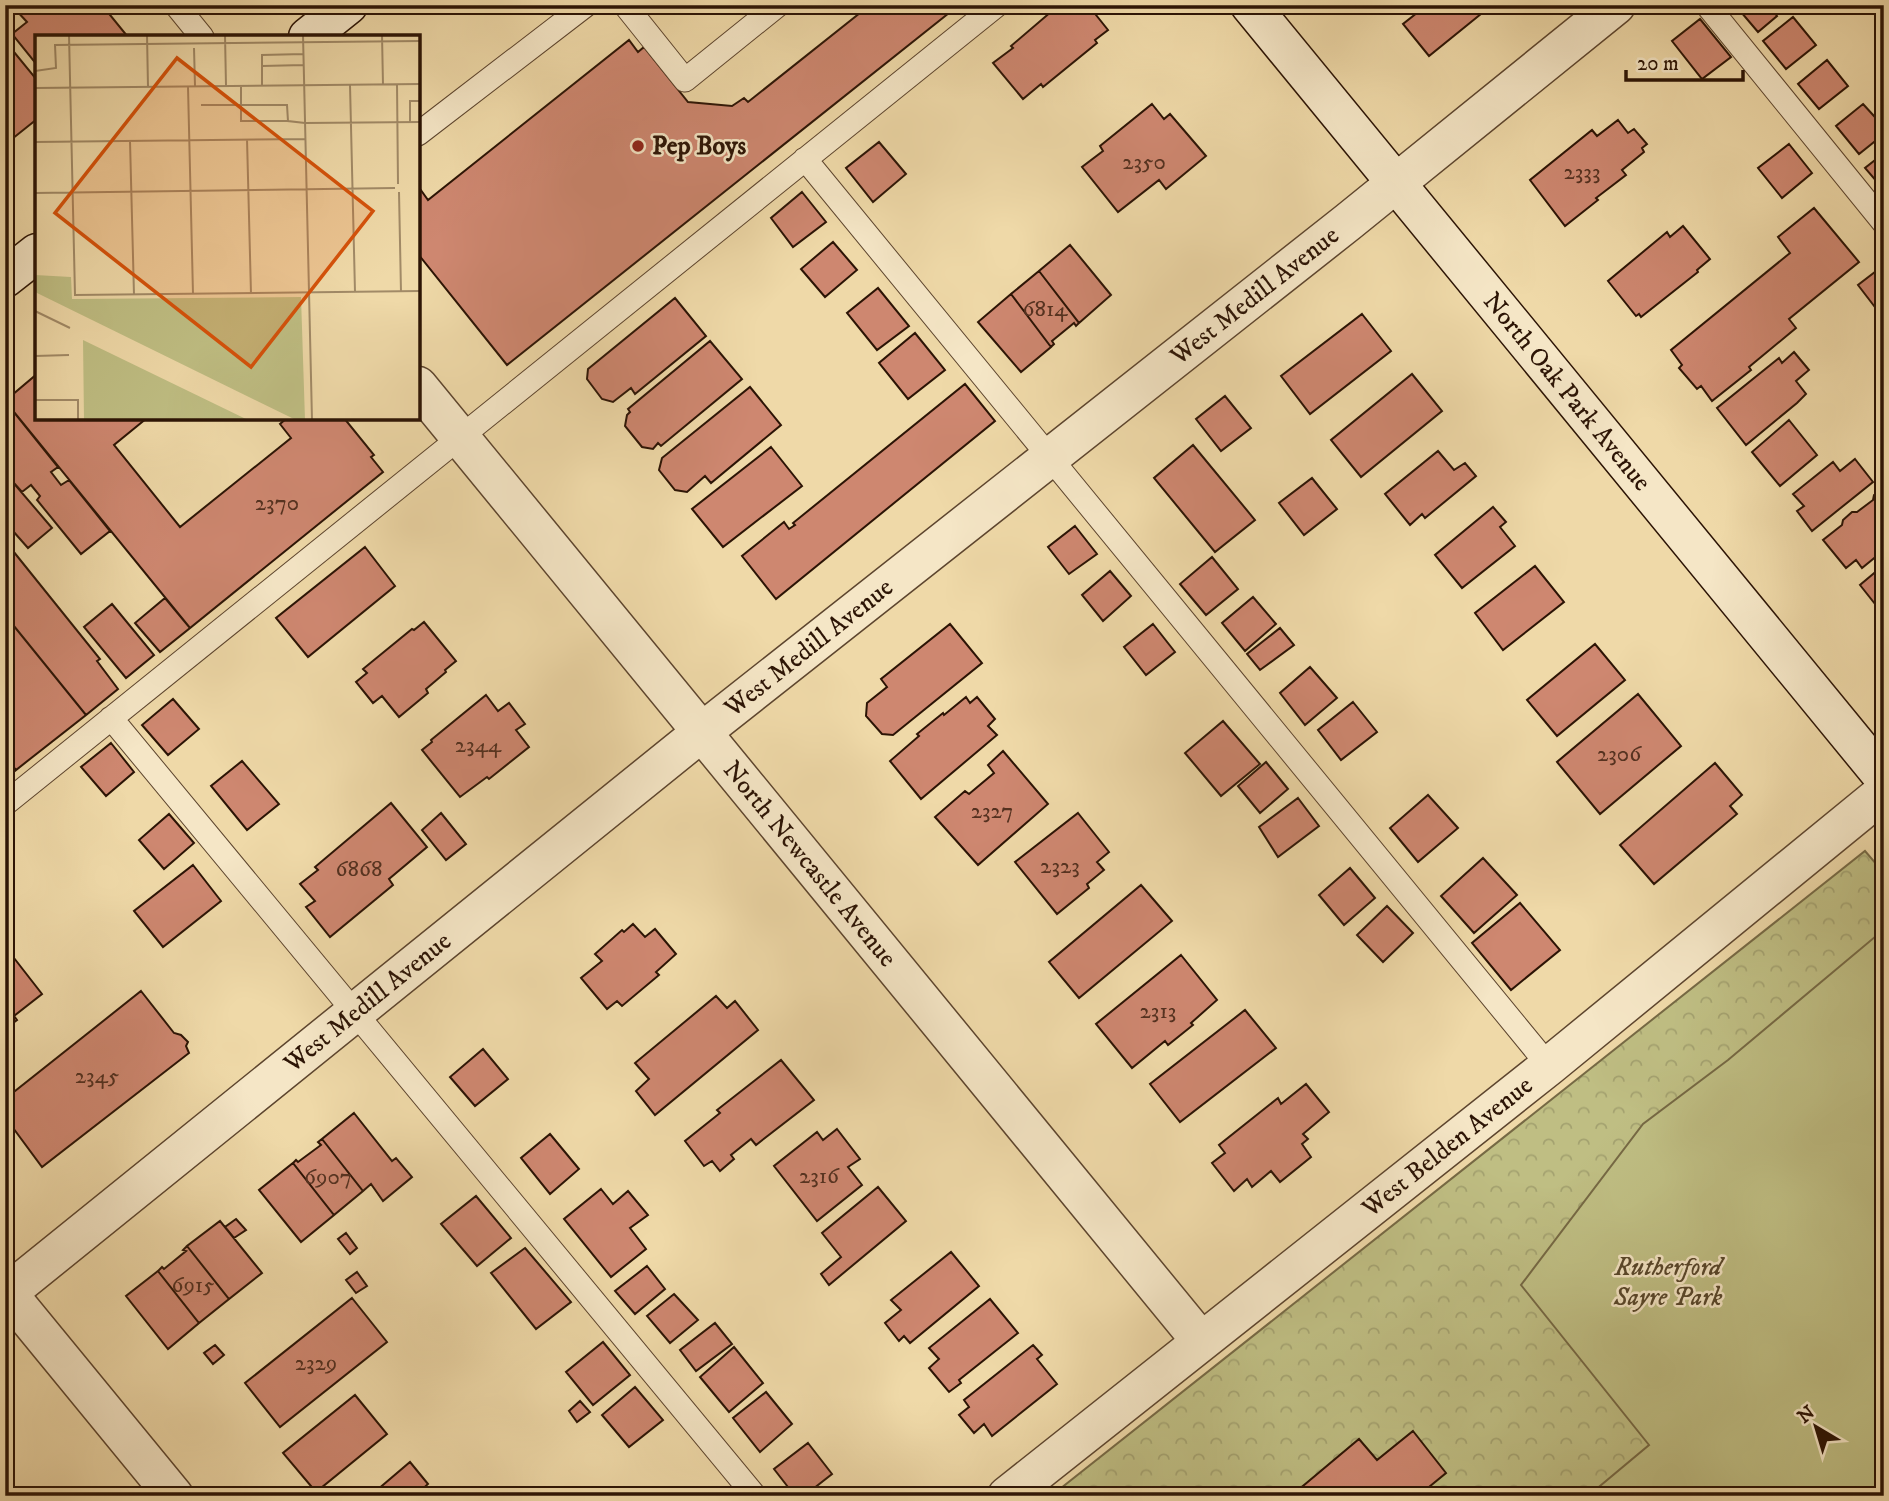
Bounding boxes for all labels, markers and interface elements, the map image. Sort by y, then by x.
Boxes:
inset map [35,35,420,420]
scale bar [1626,38,1744,82]
text: 20 m [1637,51,1679,77]
place label: Pep Boys [652,130,747,163]
marker: Pep Boys [630,138,646,154]
house number: 2350 [1122,148,1166,177]
house number: 2333 [1563,158,1601,187]
street label: West Medill Avenue [1163,219,1346,373]
street label: North Oak Park Avenue [1476,285,1658,498]
house number: 6814 [1022,295,1068,324]
house number: 2370 [255,489,299,518]
street label: West Medill Avenue [717,571,900,725]
house number: 2344 [455,731,502,760]
house number: 2306 [1597,740,1642,769]
street label: North Newcastle Avenue [716,754,904,974]
house number: 2327 [971,797,1013,826]
house number: 2323 [1040,852,1080,881]
house number: 6868 [336,855,382,884]
street label: West Medill Avenue [276,925,458,1080]
house number: 2313 [1140,997,1176,1026]
house number: 2345 [75,1062,119,1091]
street label: West Belden Avenue [1354,1069,1539,1225]
house number: 2316 [799,1162,840,1191]
house number: 6907 [304,1163,352,1192]
park label: Rutherford Sayre Park [1613,1251,1725,1314]
house number: 6915 [171,1271,215,1300]
house number: 2329 [295,1349,337,1378]
north arrow [1780,1392,1850,1462]
text: N [1793,1401,1820,1429]

